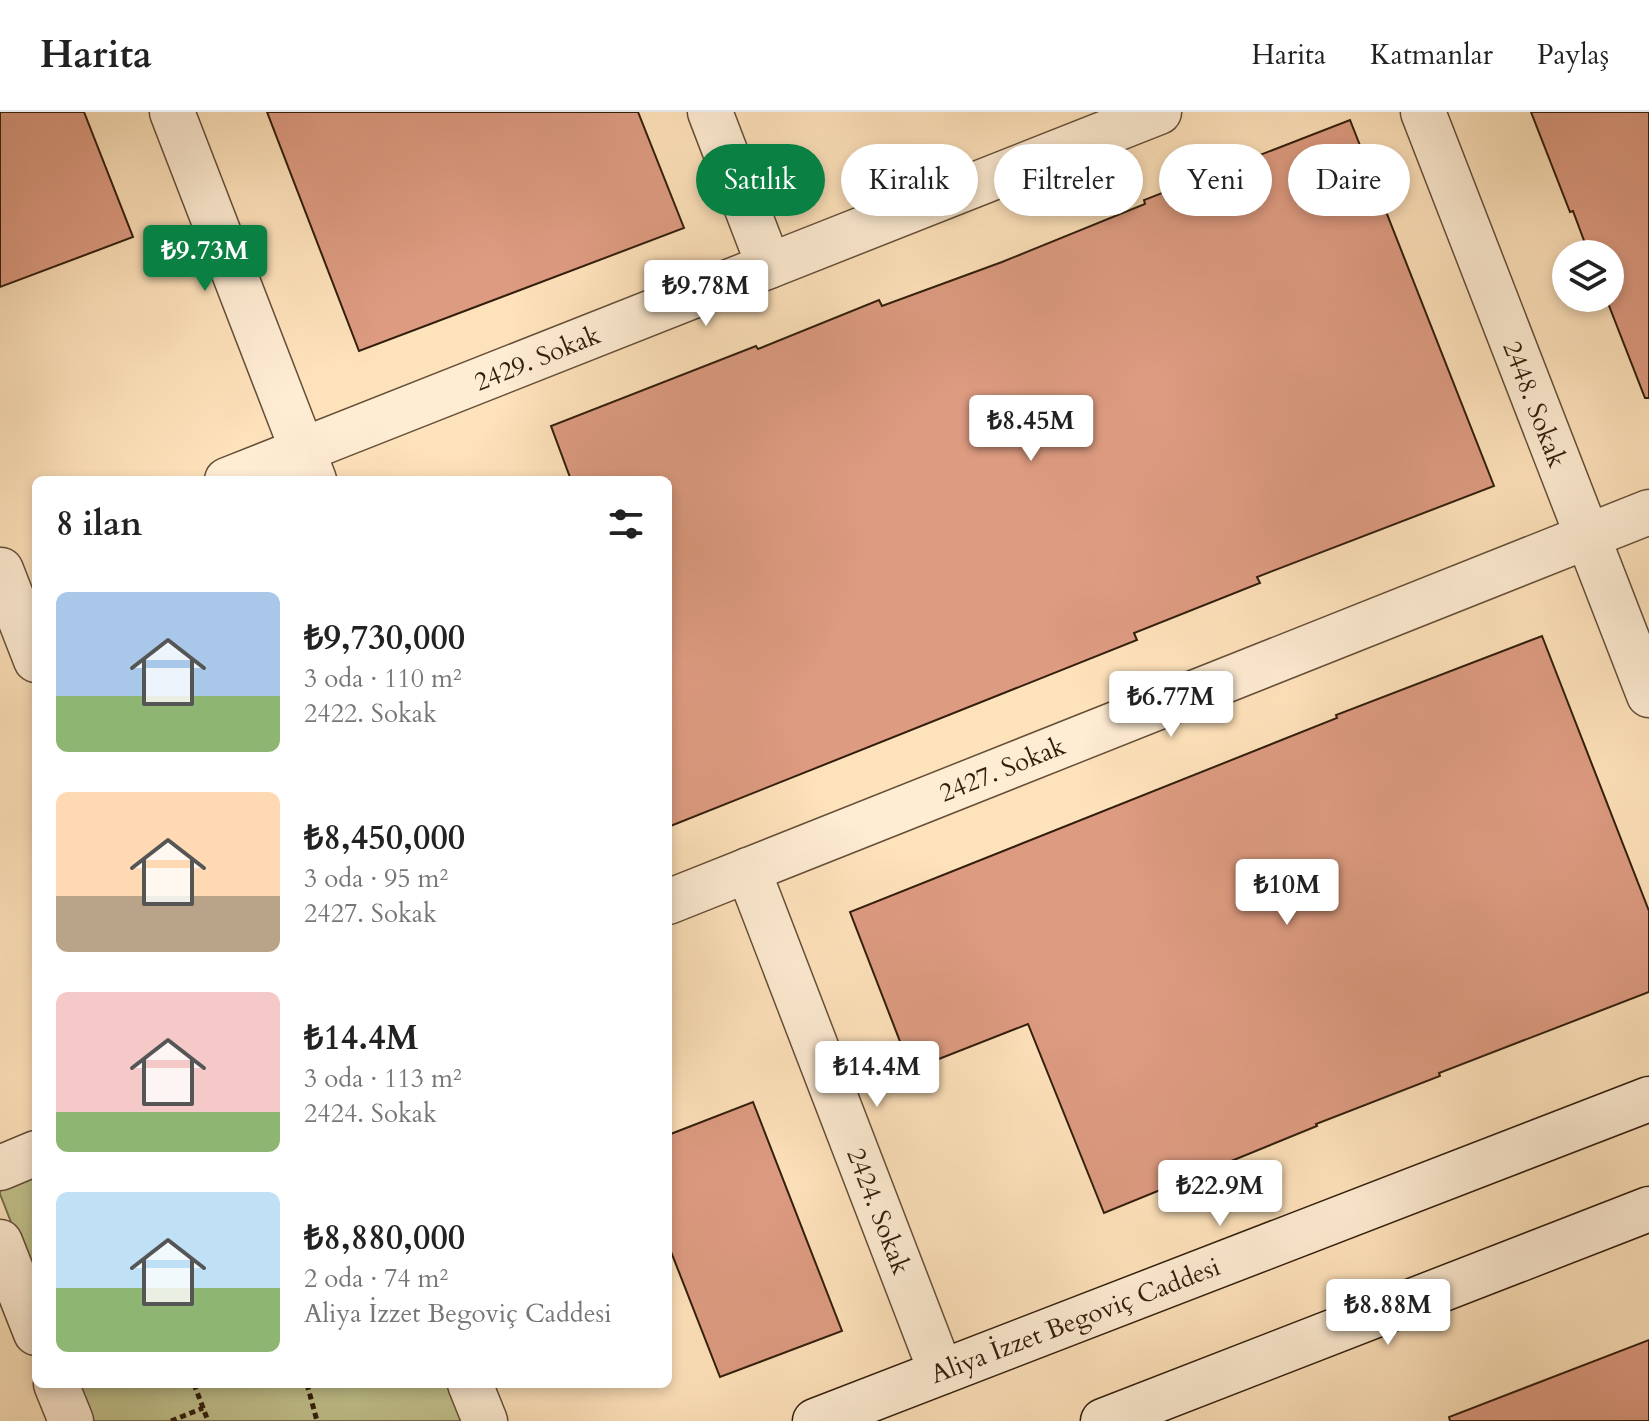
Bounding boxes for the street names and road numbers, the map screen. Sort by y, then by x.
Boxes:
street label: 2429. Sokak [469,317,605,400]
street label: 2448. Sokak [1494,336,1575,473]
street label: 2427. Sokak [934,728,1070,811]
street label: 2424. Sokak [838,1143,919,1280]
street label: Aliya İzzet Begoviç Caddesi [925,1249,1225,1392]

